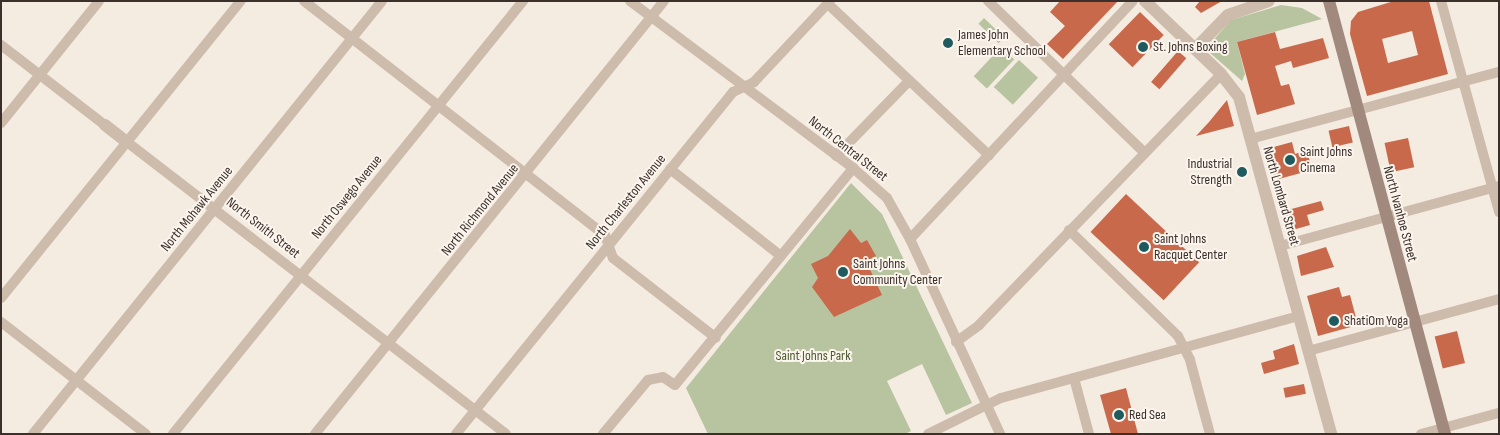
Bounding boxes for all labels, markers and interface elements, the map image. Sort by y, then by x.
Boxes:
place label: James John Elementary School [958,27,1046,59]
marker: James John Elementary School [942,37,954,49]
place label: St. Johns Boxing [1153,39,1228,55]
marker: St. Johns Boxing [1137,41,1149,53]
street label: North Central Street [805,113,891,185]
place label: Saint Johns Cinema [1300,144,1352,176]
street label: North Lombard Street [1259,145,1303,247]
street label: North Charleston Avenue [583,151,669,253]
street label: North Oswego Avenue [308,152,386,242]
marker: Saint Johns Cinema [1284,154,1296,166]
place label: Industrial Strength [1188,156,1232,188]
street label: North Richmond Avenue [438,161,522,259]
street label: North Mohawk Avenue [158,163,236,255]
street label: North Ivanhoe Street [1379,164,1421,264]
marker: Industrial Strength [1236,166,1248,178]
street label: North Smith Street [223,194,303,262]
place label: Saint Johns Racquet Center [1154,231,1227,264]
marker: Saint Johns Racquet Center [1138,241,1150,253]
place label: Saint Johns Community Center [853,256,942,288]
marker: Saint Johns Community Center [837,266,849,278]
place label: ShatiOm Yoga [1344,313,1408,329]
marker: ShatiOm Yoga [1328,315,1340,327]
park label: Saint Johns Park [776,348,850,364]
place label: Red Sea [1129,407,1166,423]
marker: Red Sea [1113,409,1125,421]

